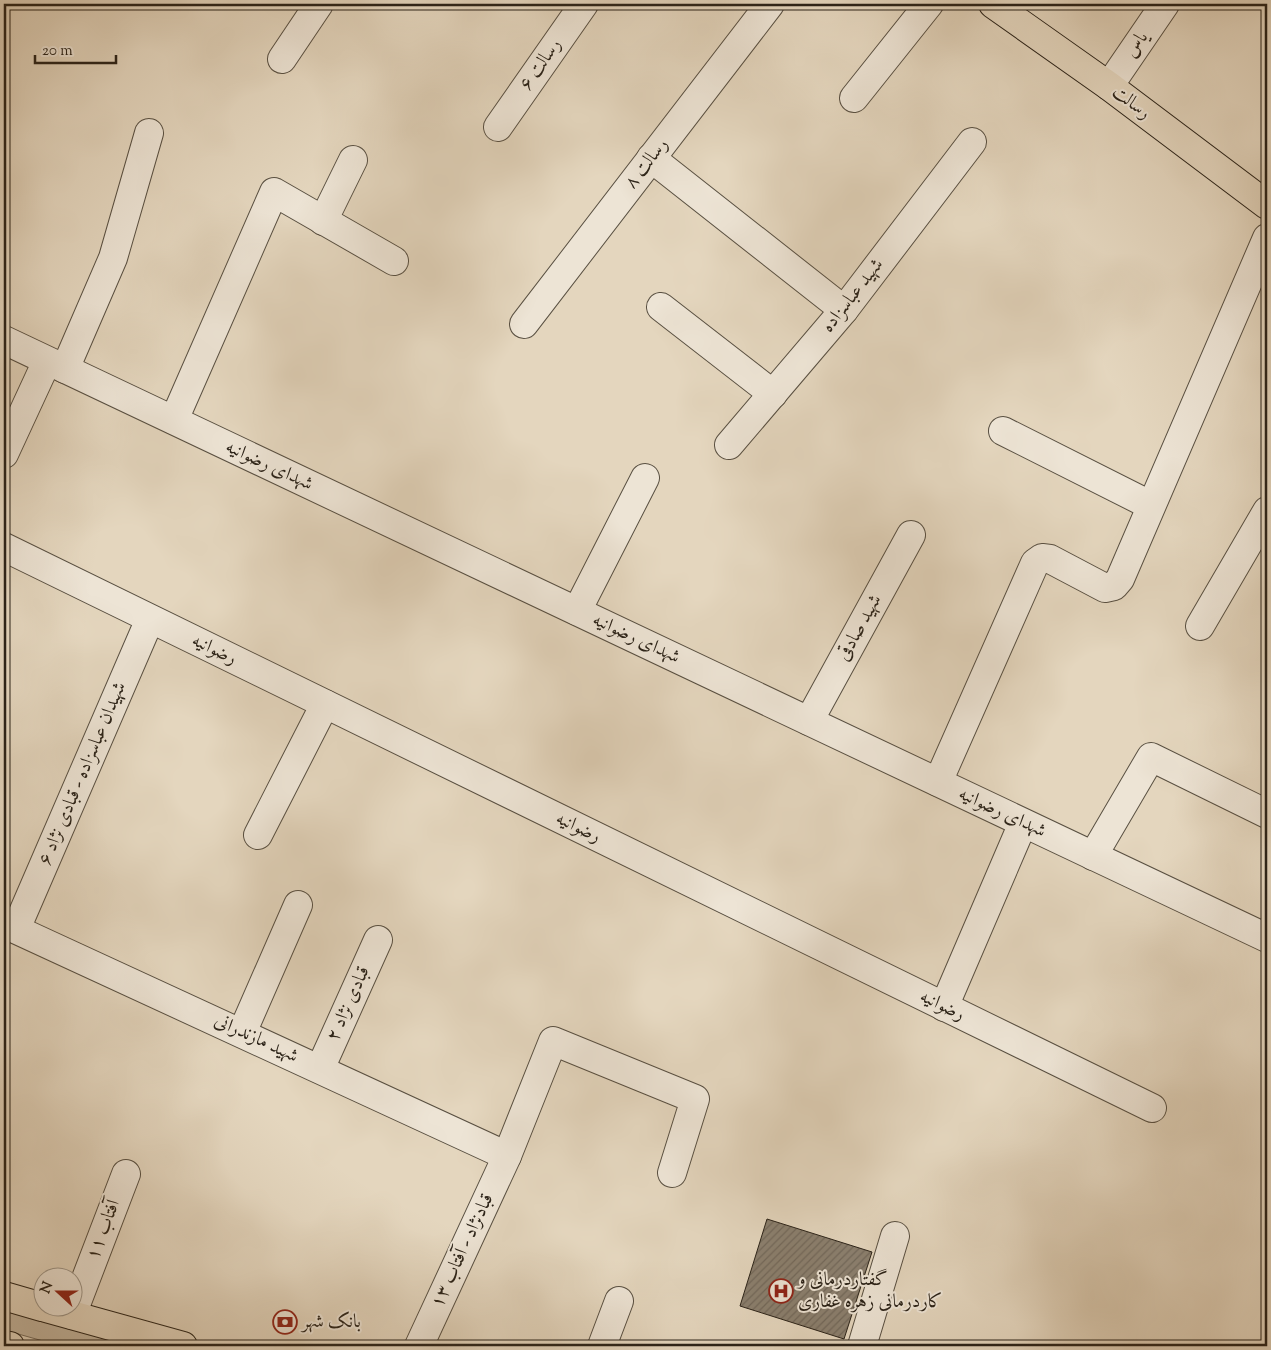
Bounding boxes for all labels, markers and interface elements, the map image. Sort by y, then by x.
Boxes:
street label: یاس [1118,25,1156,64]
scale bar [35,32,116,64]
street label: رسالت ۶ [513,34,569,96]
text: 20 m [42,41,73,62]
street label: رسالت [1106,79,1156,127]
street label: رسالت ۸ [619,133,675,195]
street label: شهید عباسزاده [815,253,891,339]
street label: شهدای رضوانیه [221,434,317,498]
street label: شهید صادقی [831,590,889,666]
street label: شهدای رضوانیه [588,607,684,671]
street label: رضوانیه [187,628,241,672]
street label: شهیدان عباسزاده - قبادی نژاد ۶ [32,678,134,870]
street label: شهدای رضوانیه [954,781,1050,845]
street label: رضوانیه [551,806,605,850]
street label: قبادی نژاد ۲ [320,962,378,1046]
street label: رضوانیه [915,984,969,1028]
street label: شهید مازندرانی [209,1008,303,1070]
street label: قبادنژاد - آفتاب ۱۳ [425,1189,501,1313]
street label: آفتاب ۱۱ [80,1194,128,1264]
place label: گفتاردرمانی و کاردرمانی زهره غفاری [796,1267,943,1316]
north arrow [32,1268,82,1318]
hospital icon: گفتاردرمانی و کاردرمانی زهره غفاری [768,1278,794,1304]
text: N [36,1279,59,1297]
bank icon: بانک شهر [272,1309,298,1335]
place label: بانک شهر [300,1309,361,1336]

